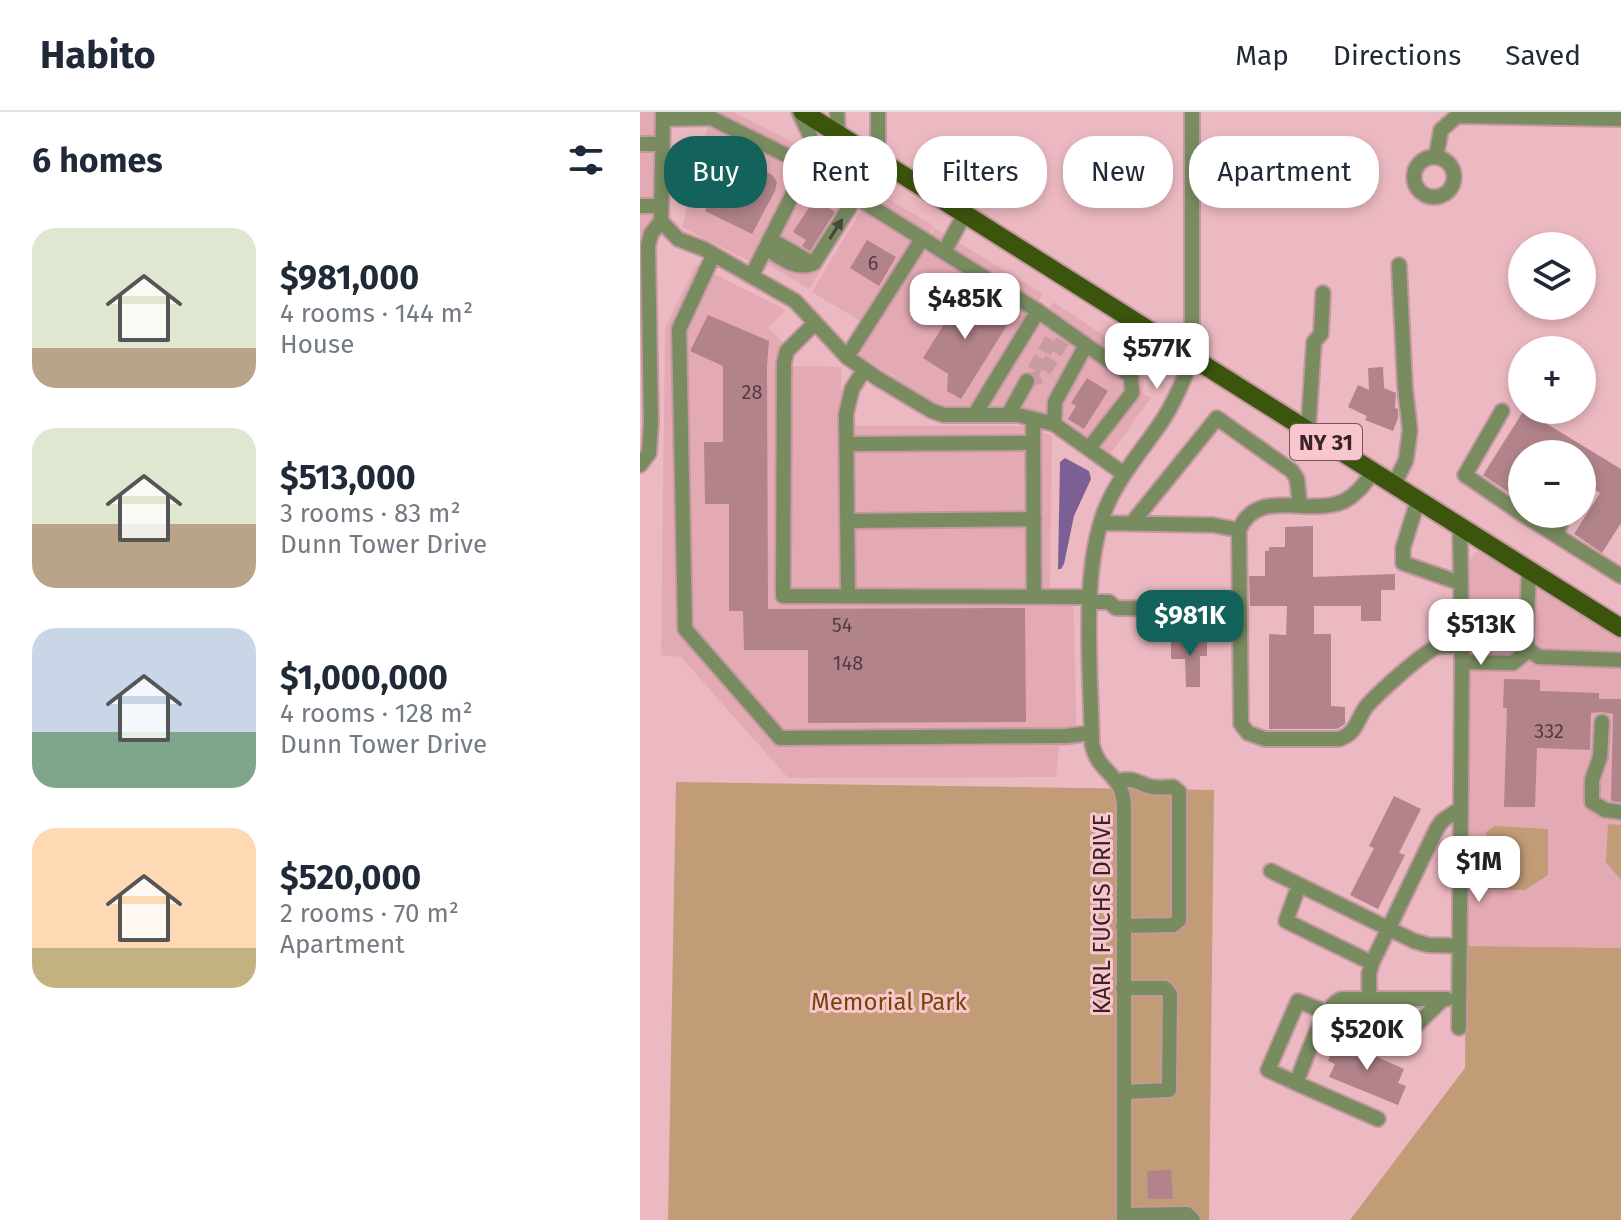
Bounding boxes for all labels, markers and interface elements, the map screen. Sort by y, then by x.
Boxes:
text: Habito [40,32,156,78]
text: Map [1235,39,1289,72]
text: Directions [1333,39,1461,72]
text: Saved [1505,39,1581,72]
chip: Buy [664,136,767,208]
chip: Rent [783,136,897,208]
chip: Filters [913,136,1047,208]
chip: New [1063,136,1173,208]
chip: Apartment [1189,136,1379,208]
icon: filters [564,138,608,182]
text: 6 homes [32,140,163,181]
one-way arrow [829,218,843,240]
map controls [1508,232,1596,528]
button: layers [1508,232,1596,320]
house number: 6 [868,251,878,275]
text: $981,000 [280,257,419,298]
icon: home [96,260,192,356]
pin: $485K [909,273,1021,341]
text: $485K [928,283,1002,314]
text: 4 rooms · 144 m² [280,298,473,329]
pin: $577K [1101,323,1213,391]
text: House [280,329,354,360]
text: $577K [1123,333,1191,364]
button: + [1508,336,1596,424]
house number: 28 [742,380,762,404]
road number: NY 31 [1290,424,1362,460]
button: − [1508,440,1596,528]
text: $513,000 [280,457,416,498]
icon: home [96,460,192,556]
text: 3 rooms · 83 m² [280,498,461,529]
text: Dunn Tower Drive [280,529,487,560]
pin: $981K [1134,590,1246,658]
pin: $513K [1425,599,1537,667]
text: $981K [1154,600,1226,631]
text: $513K [1447,609,1515,640]
house number: 54 [832,613,853,637]
house number: 148 [833,651,863,675]
text: $1,000,000 [280,657,448,698]
icon: home [96,660,192,756]
text: 4 rooms · 128 m² [280,698,473,729]
house number: 332 [1534,719,1564,743]
text: Dunn Tower Drive [280,729,487,760]
street label: KARL FUCHS DRIVE [1088,814,1116,1014]
pin: $1M [1440,836,1518,904]
text: $1M [1456,846,1502,877]
text: $520,000 [280,857,421,898]
icon: home [96,860,192,956]
text: 2 rooms · 70 m² [280,898,459,929]
text: Apartment [280,929,405,960]
park label: Memorial Park [811,988,968,1016]
pin: $520K [1311,1004,1423,1072]
text: $520K [1331,1014,1403,1045]

